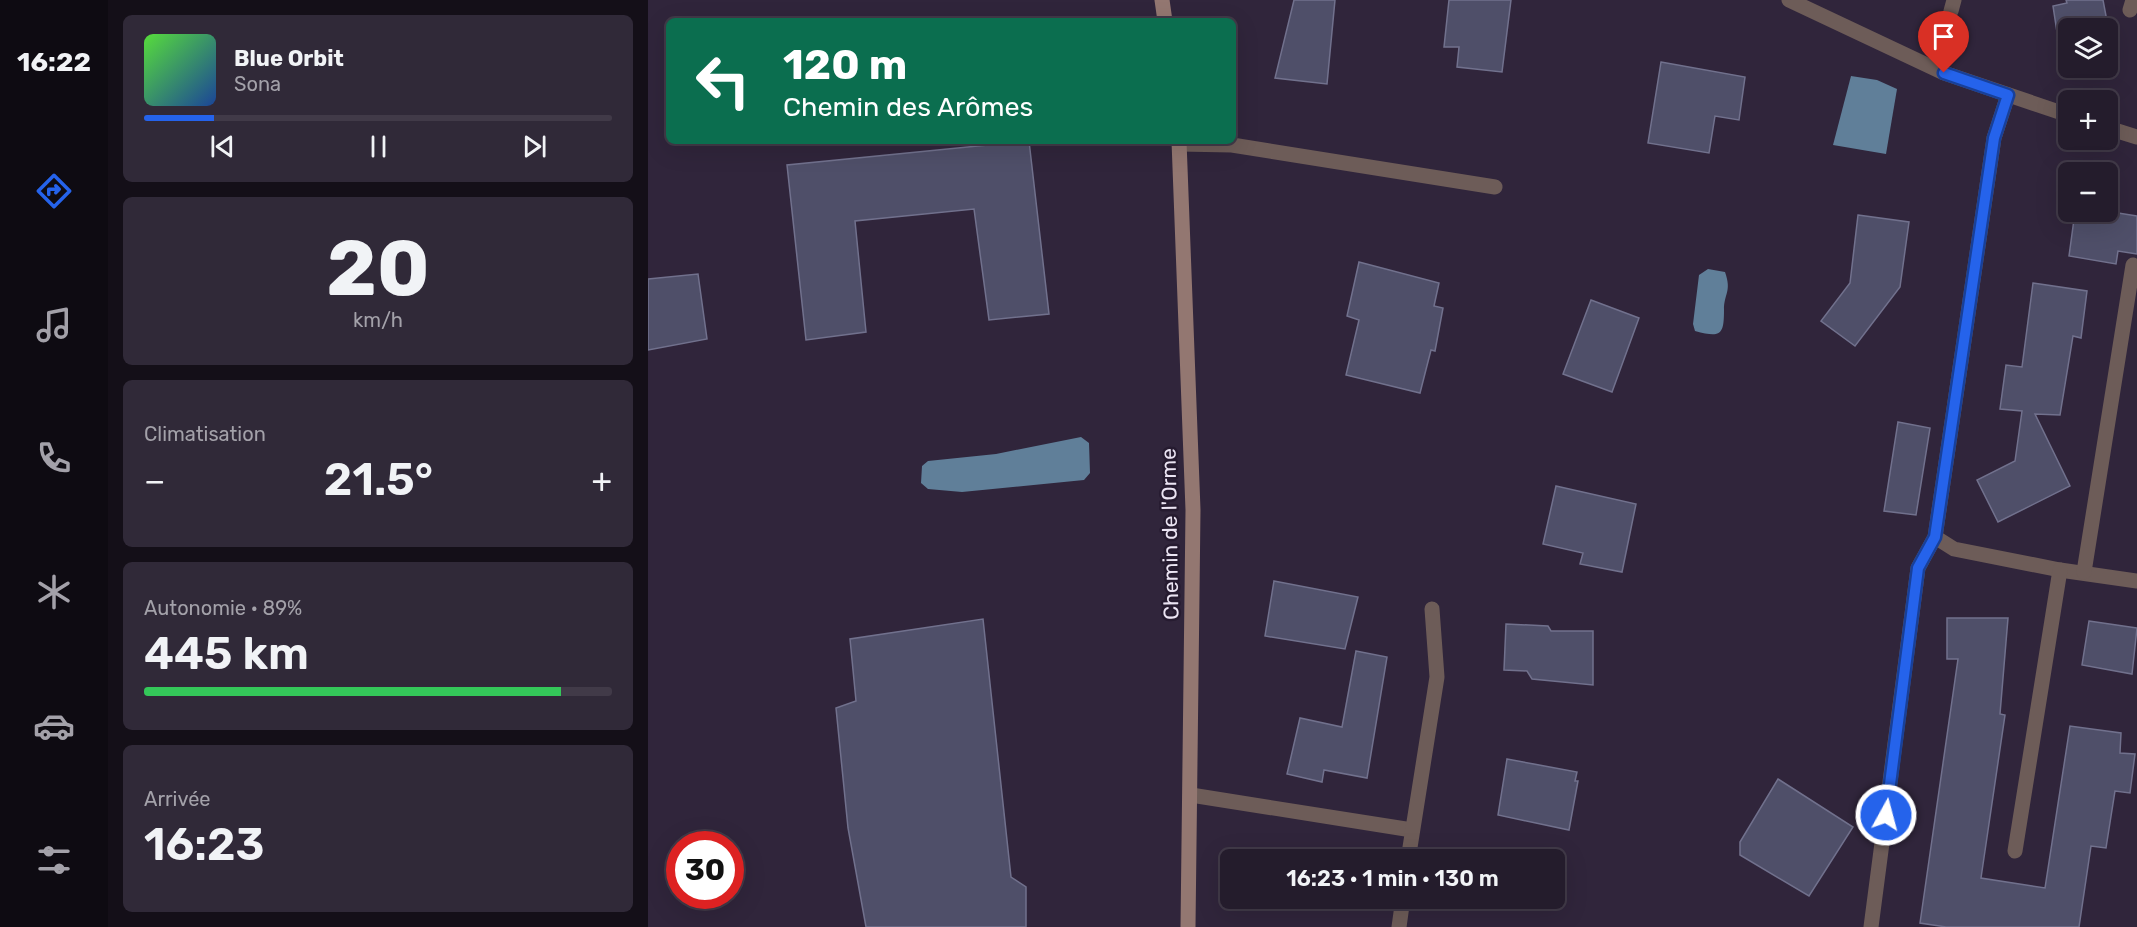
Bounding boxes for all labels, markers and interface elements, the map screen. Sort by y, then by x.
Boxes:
pin [1918,11,1969,73]
map controls [2058,18,2118,222]
button: layers [2058,18,2118,78]
icon: arrive [1927,20,1960,53]
text: 120 m [783,40,907,90]
icon: left [684,42,762,120]
text: Blue Orbit [234,45,344,72]
text: 16:22 [17,46,91,78]
text: Sona [234,72,281,96]
button: + [2058,90,2118,150]
text: Chemin des Arômes [783,91,1033,123]
icon: previous [206,130,239,163]
icon: pause [362,130,395,163]
icon: next [518,130,551,163]
button: − [2058,162,2118,222]
icon: directions [33,170,75,212]
text: 20 [326,222,430,315]
icon: music [33,304,75,346]
text: km/h [353,308,403,332]
text: Climatisation [144,422,266,446]
icon: phone [33,437,75,479]
street label: Chemin de l'Orme [1156,448,1183,620]
text: 21.5° [324,453,433,506]
text: − [144,461,165,500]
text: + [591,461,612,500]
icon: climate [33,571,75,613]
text: Autonomie · 89% [144,596,302,620]
text: 445 km [144,627,309,680]
icon: car [33,705,75,747]
position arrow [1854,783,1918,847]
text: Arrivée [144,787,211,811]
text: 16:23 [144,818,265,871]
speed limit sign: 30 [666,831,744,909]
icon: filters [33,839,75,881]
text: 16:23 · 1 min · 130 m [1286,865,1499,892]

